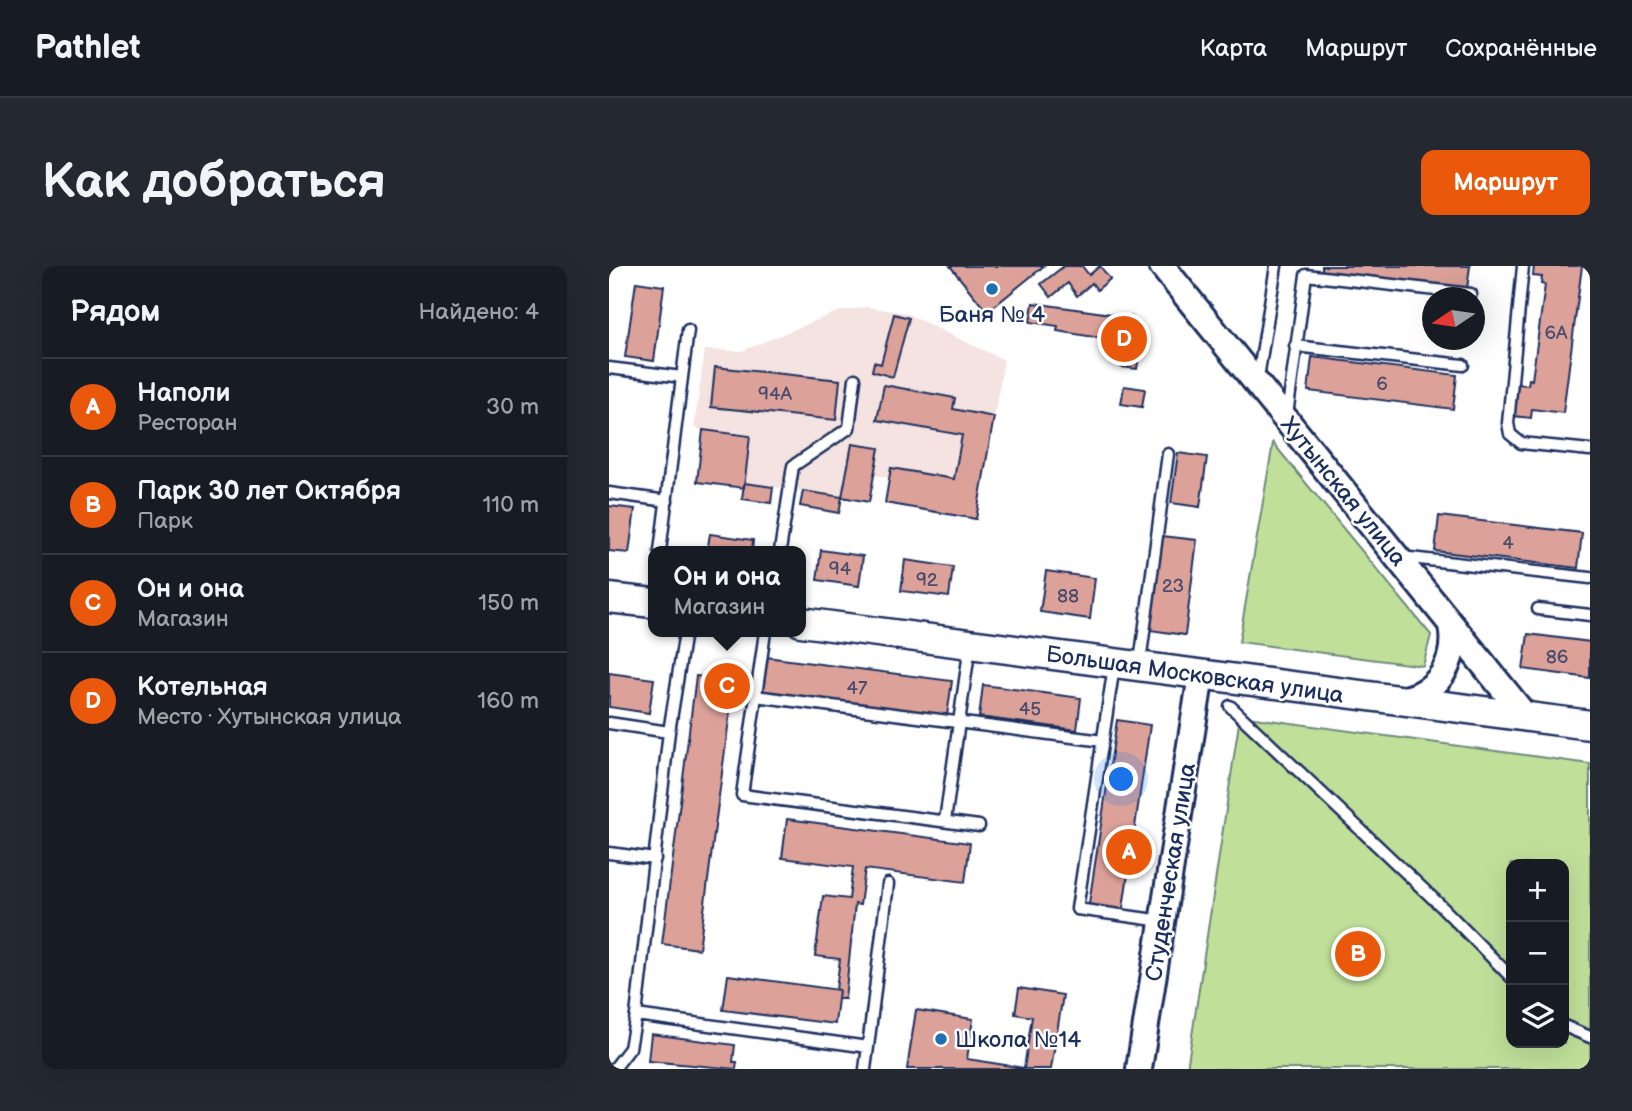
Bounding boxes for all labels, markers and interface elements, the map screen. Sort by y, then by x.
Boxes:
text: Pathlet [35,28,140,68]
text: Карта [1200,34,1267,63]
text: Маршрут [1305,34,1407,63]
text: Сохранённые [1445,34,1597,63]
button: Маршрут [1421,150,1590,215]
text: Как добраться [42,153,386,212]
marker: Баня № 4 [984,281,1000,297]
north arrow [1422,287,1485,350]
text: Рядом [70,294,160,330]
text: Найдено: 4 [419,298,539,326]
place label: Баня № 4 [939,301,1045,329]
pin: D [1101,313,1147,365]
house number: 6А [1544,322,1568,345]
house number: 6 [1376,373,1388,396]
text: Наполи [137,378,230,409]
house number: 94А [758,383,793,406]
text: A [86,393,100,421]
text: 30 m [486,393,539,421]
text: Ресторан [137,409,237,437]
street label: Хутынская улица [1274,411,1412,572]
text: Парк 30 лет Октября [137,476,401,507]
text: B [85,491,101,519]
text: 110 m [482,491,539,519]
text: Парк [137,507,193,535]
house number: 4 [1502,532,1514,555]
popup [648,546,806,637]
house number: 94 [829,558,852,581]
text: Он и она [674,562,780,593]
house number: 92 [916,569,939,592]
text: Он и она [137,574,244,605]
house number: 23 [1162,575,1184,598]
house number: 88 [1057,585,1079,608]
text: C [85,589,101,617]
text: 150 m [478,589,539,617]
text: Магазин [674,593,765,621]
text: Магазин [137,605,229,633]
street label: Большая Московская улица [1044,640,1346,710]
house number: 86 [1546,646,1568,669]
pin: C [704,660,750,712]
text: Котельная [137,672,268,703]
house number: 47 [847,677,868,700]
text: D [85,687,101,715]
text: 160 m [477,687,539,715]
house number: 45 [1019,698,1041,721]
text: Место · Хутынская улица [137,703,402,731]
street label: Студенческая улица [1140,761,1202,983]
your location [1104,762,1138,796]
pin: A [1106,826,1152,878]
map controls [1506,859,1569,1048]
button: + [1506,859,1569,922]
button: − [1506,922,1569,985]
pin: B [1335,928,1381,980]
button: layers [1506,985,1569,1048]
place label: Школа №14 [955,1026,1081,1054]
marker: Школа №14 [933,1031,949,1047]

